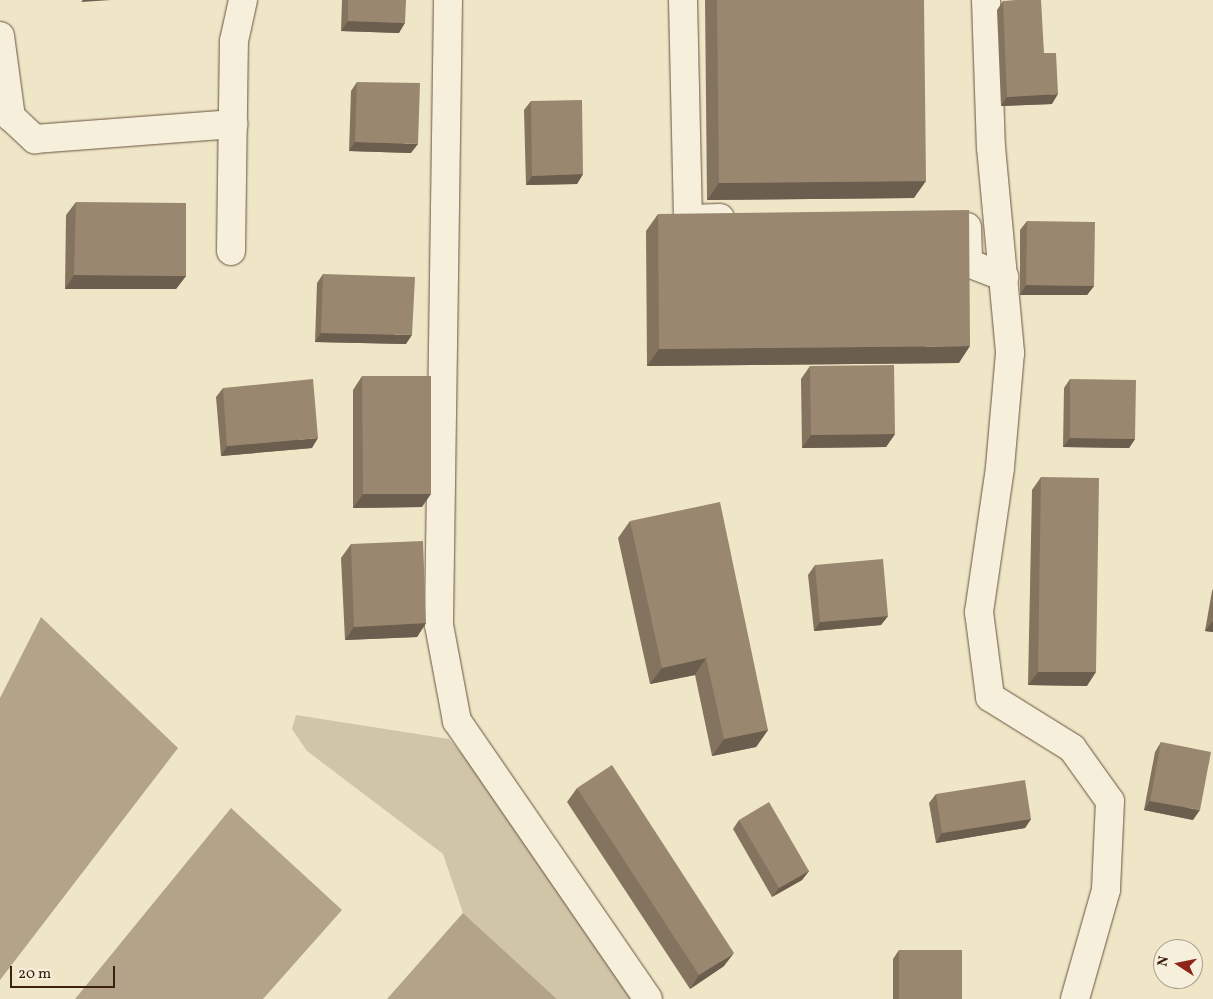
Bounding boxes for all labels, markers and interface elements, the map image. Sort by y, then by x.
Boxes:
north arrow [1153,939,1203,989]
text: N [1153,954,1174,968]
scale bar [12,956,118,988]
text: 20 m [18,964,51,985]

